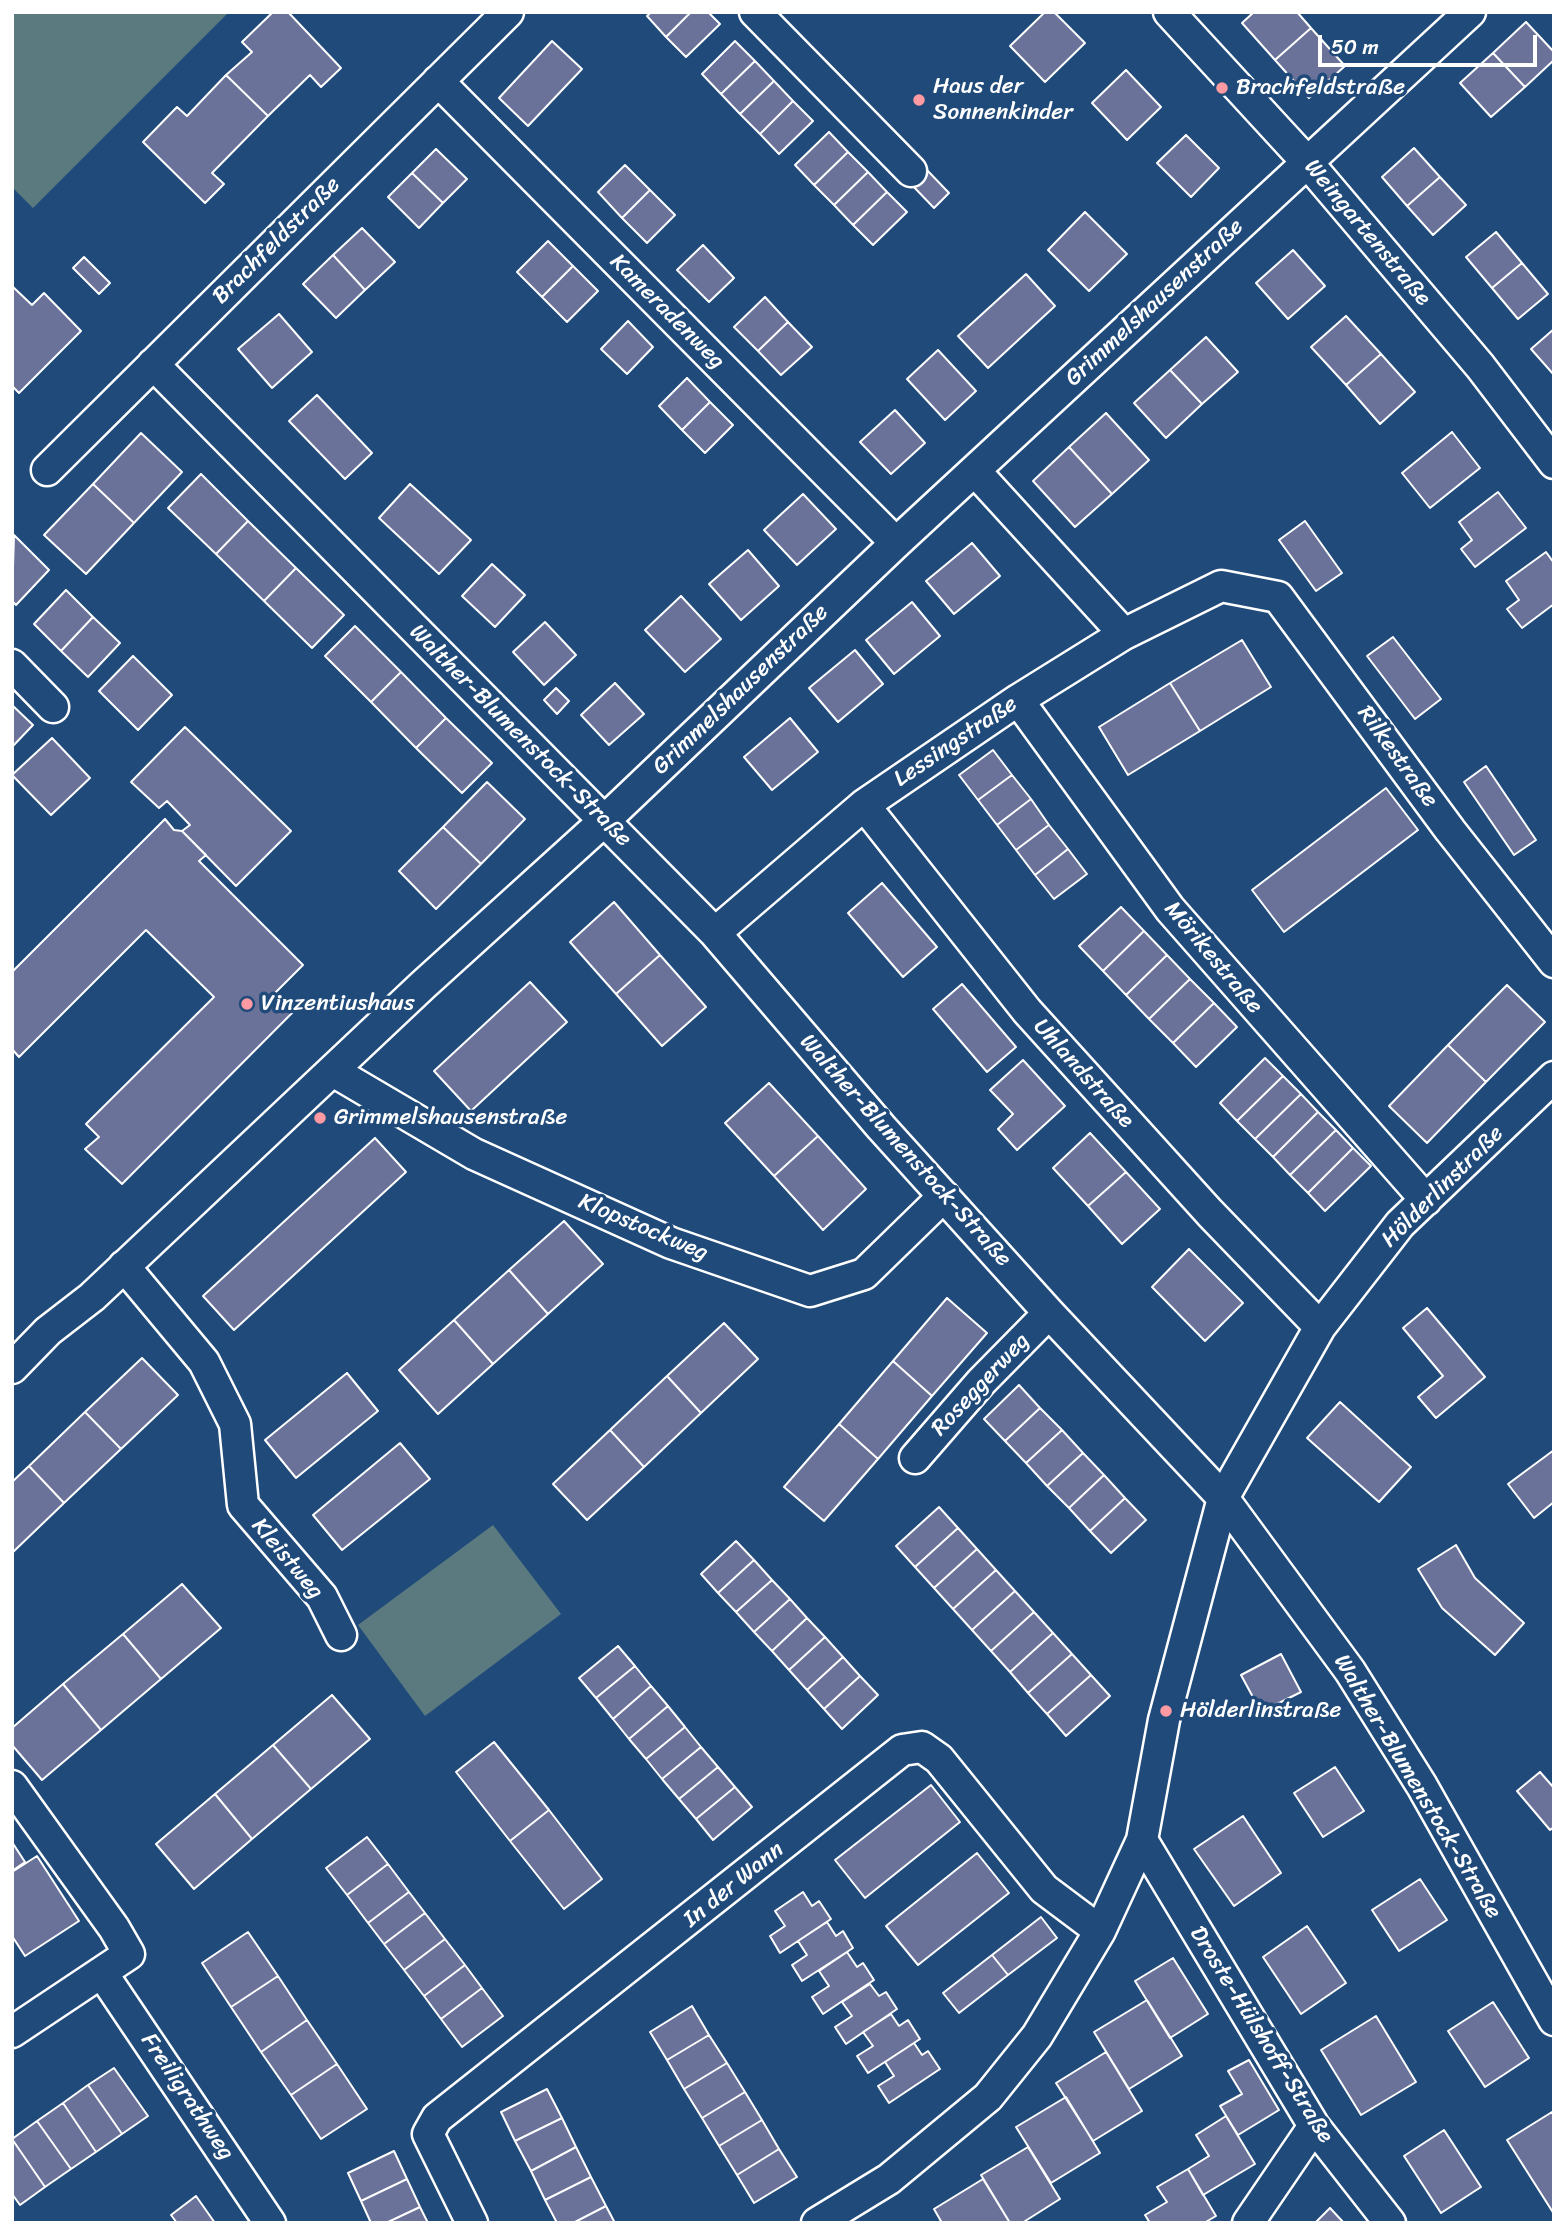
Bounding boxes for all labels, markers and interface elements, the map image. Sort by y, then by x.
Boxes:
scale bar [1321,21,1540,65]
text: 50 m [1331,28,1379,66]
place label: Haus der Sonnenkinder [933,73,1073,127]
place label: Brachfeldstraße [1236,74,1405,102]
marker: Brachfeldstraße [1214,80,1230,96]
marker: Haus der Sonnenkinder [911,92,927,108]
street label: Weingartenstraße [1298,154,1436,312]
street label: Brachfeldstraße [207,171,347,311]
street label: Grimmelshausenstraße [1060,213,1250,393]
street label: Kameradenweg [604,249,730,375]
street label: Grimmelshausenstraße [648,599,834,781]
street label: Walther-Blumenstock-Straße [403,619,637,853]
street label: Lessingstraße [889,691,1023,793]
street label: Rilkestraße [1351,701,1443,813]
street label: Mörikestraße [1158,896,1268,1020]
place label: Vinzentiushaus [261,990,414,1018]
marker: Vinzentiushaus [239,996,255,1012]
street label: Uhlandstraße [1027,1014,1139,1134]
street label: Walther-Blumenstock-Straße [793,1029,1017,1273]
place label: Grimmelshausenstraße [334,1104,567,1132]
marker: Grimmelshausenstraße [312,1110,328,1126]
street label: Hölderlinstraße [1376,1120,1510,1254]
street label: Klopstockweg [574,1188,712,1268]
street label: Roseggerweg [926,1328,1036,1442]
street label: Kleistweg [245,1513,329,1605]
street label: Walther-Blumenstock-Straße [1327,1650,1507,1924]
place label: Hölderlinstraße [1180,1697,1341,1725]
marker: Hölderlinstraße [1158,1703,1174,1719]
street label: In der Wann [678,1836,790,1934]
street label: Droste-Hülshoff-Straße [1183,1922,1339,2148]
street label: Freiligrathweg [134,2028,240,2166]

